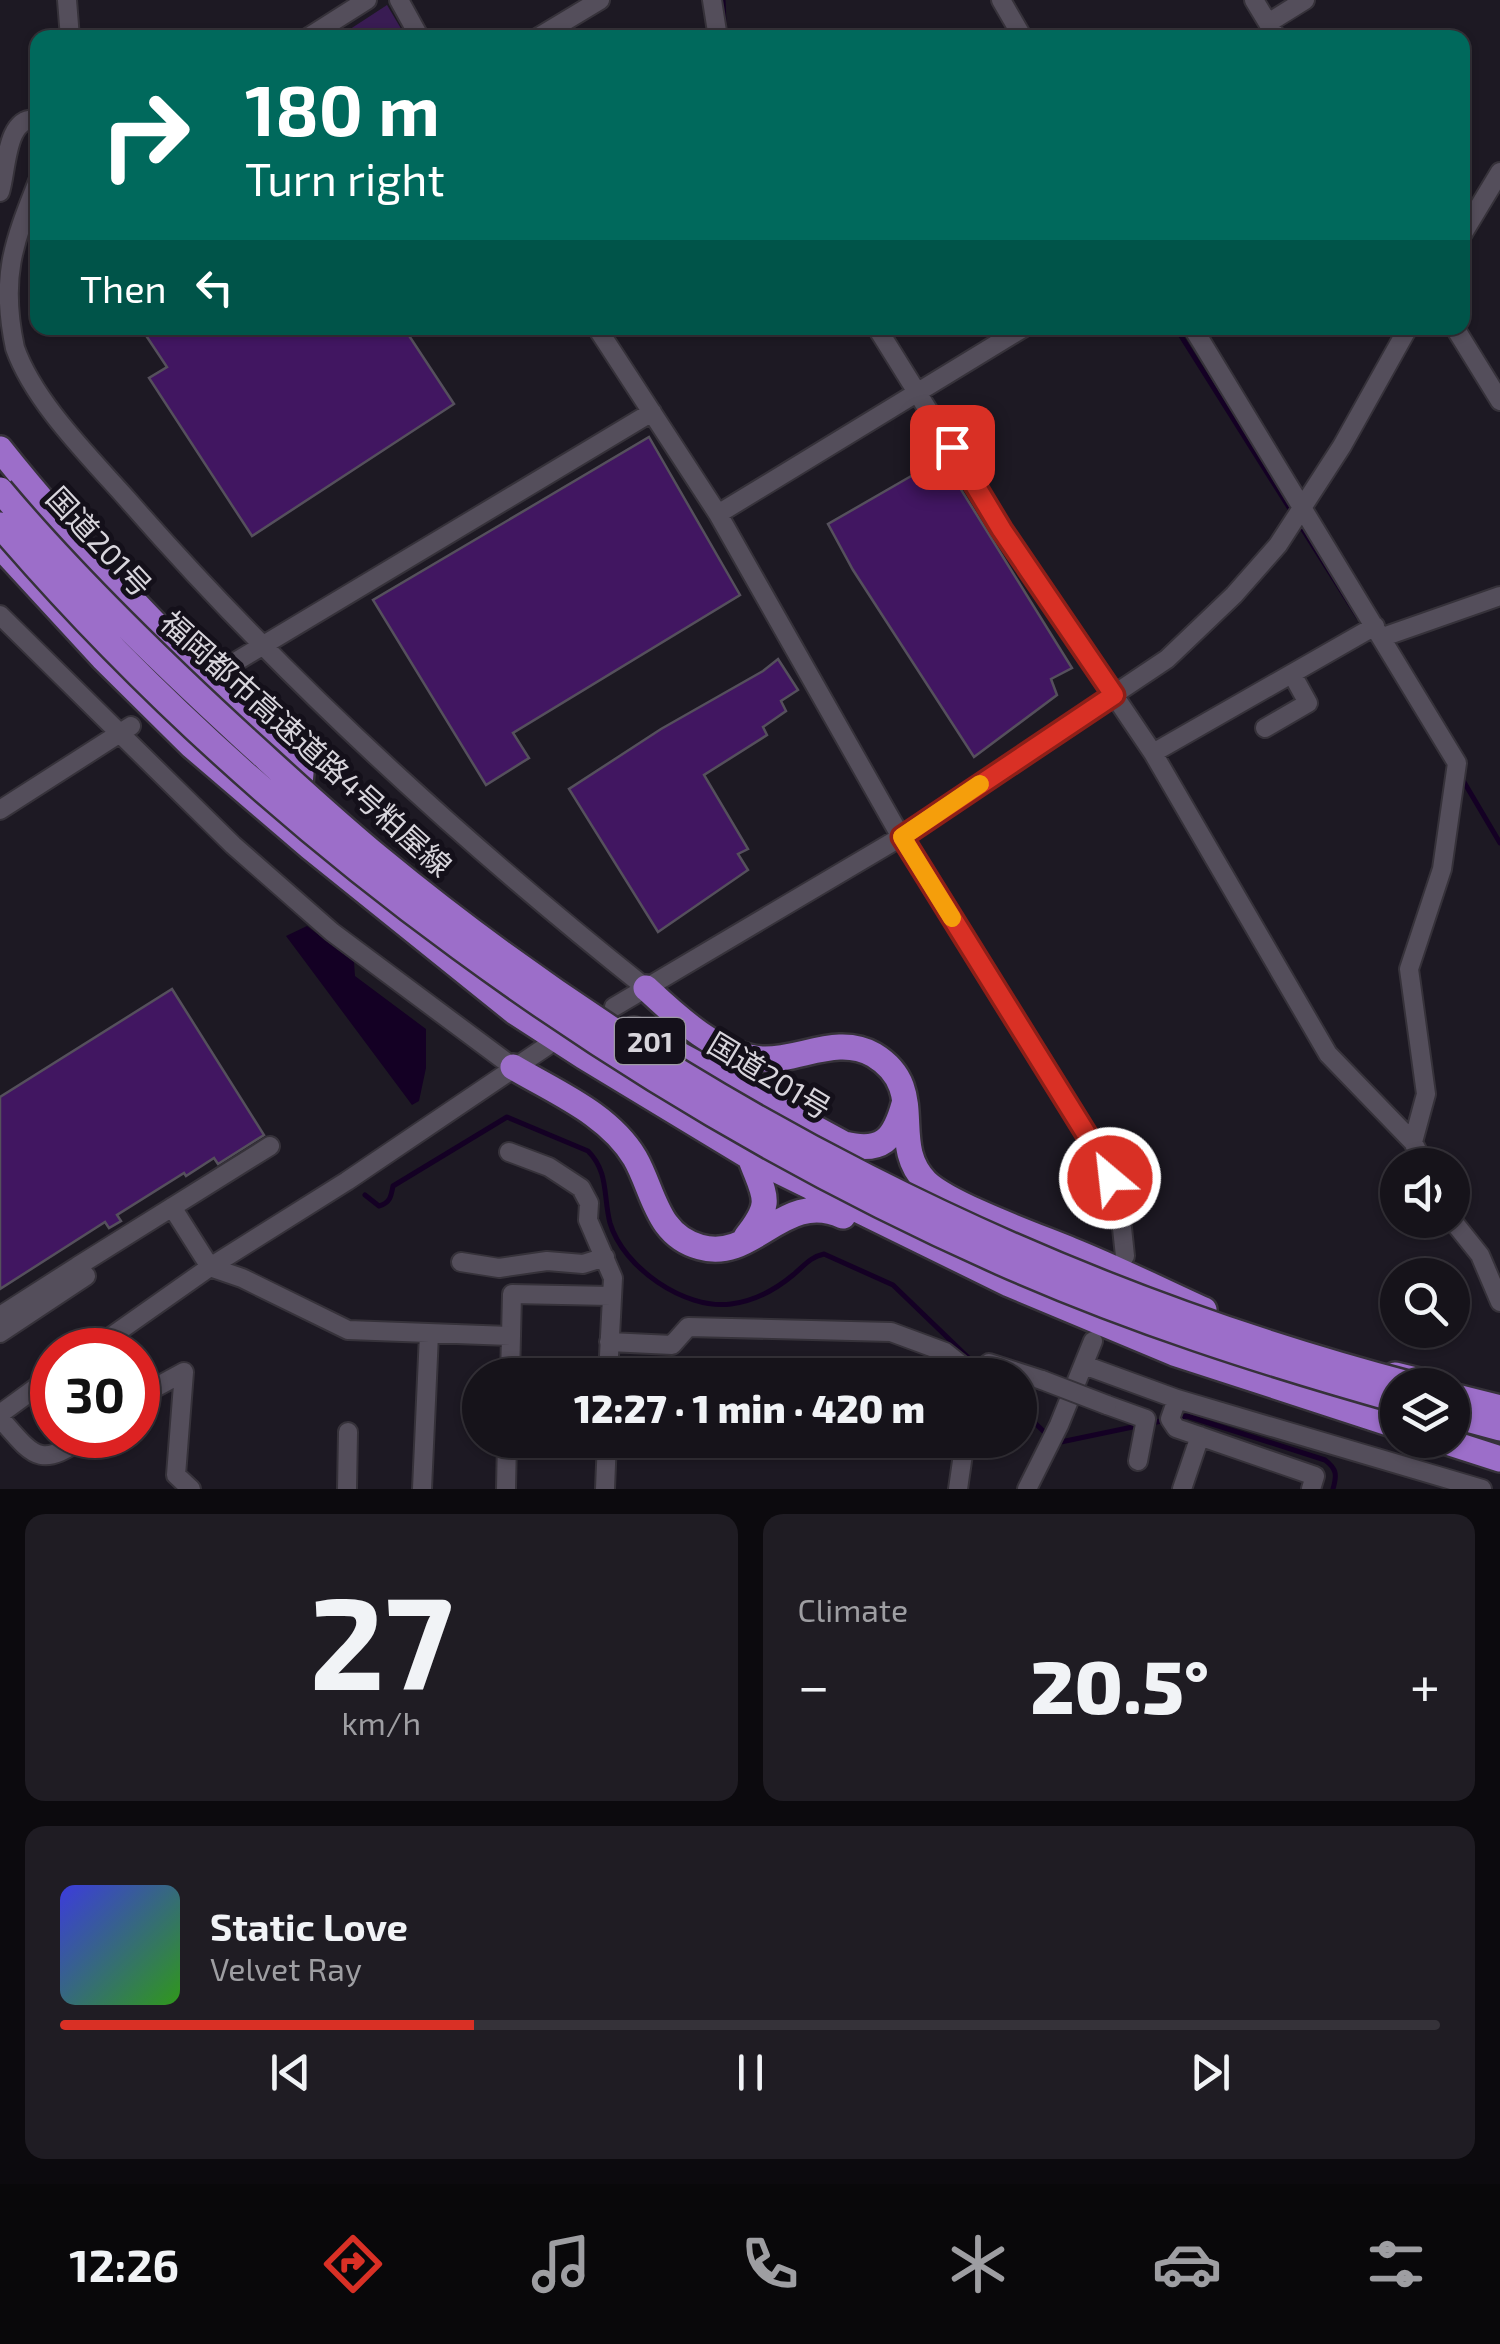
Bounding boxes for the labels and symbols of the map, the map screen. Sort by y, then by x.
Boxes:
pin [910,405,995,490]
street label: 国道201号 [40,479,160,603]
street label: 福岡都市高速道路4号粕屋線 [154,603,460,883]
road number: 201 [615,1018,685,1064]
street label: 国道201号 [702,1024,838,1126]
position arrow [1058,1126,1162,1230]
speed limit sign: 30 [30,1328,160,1458]

